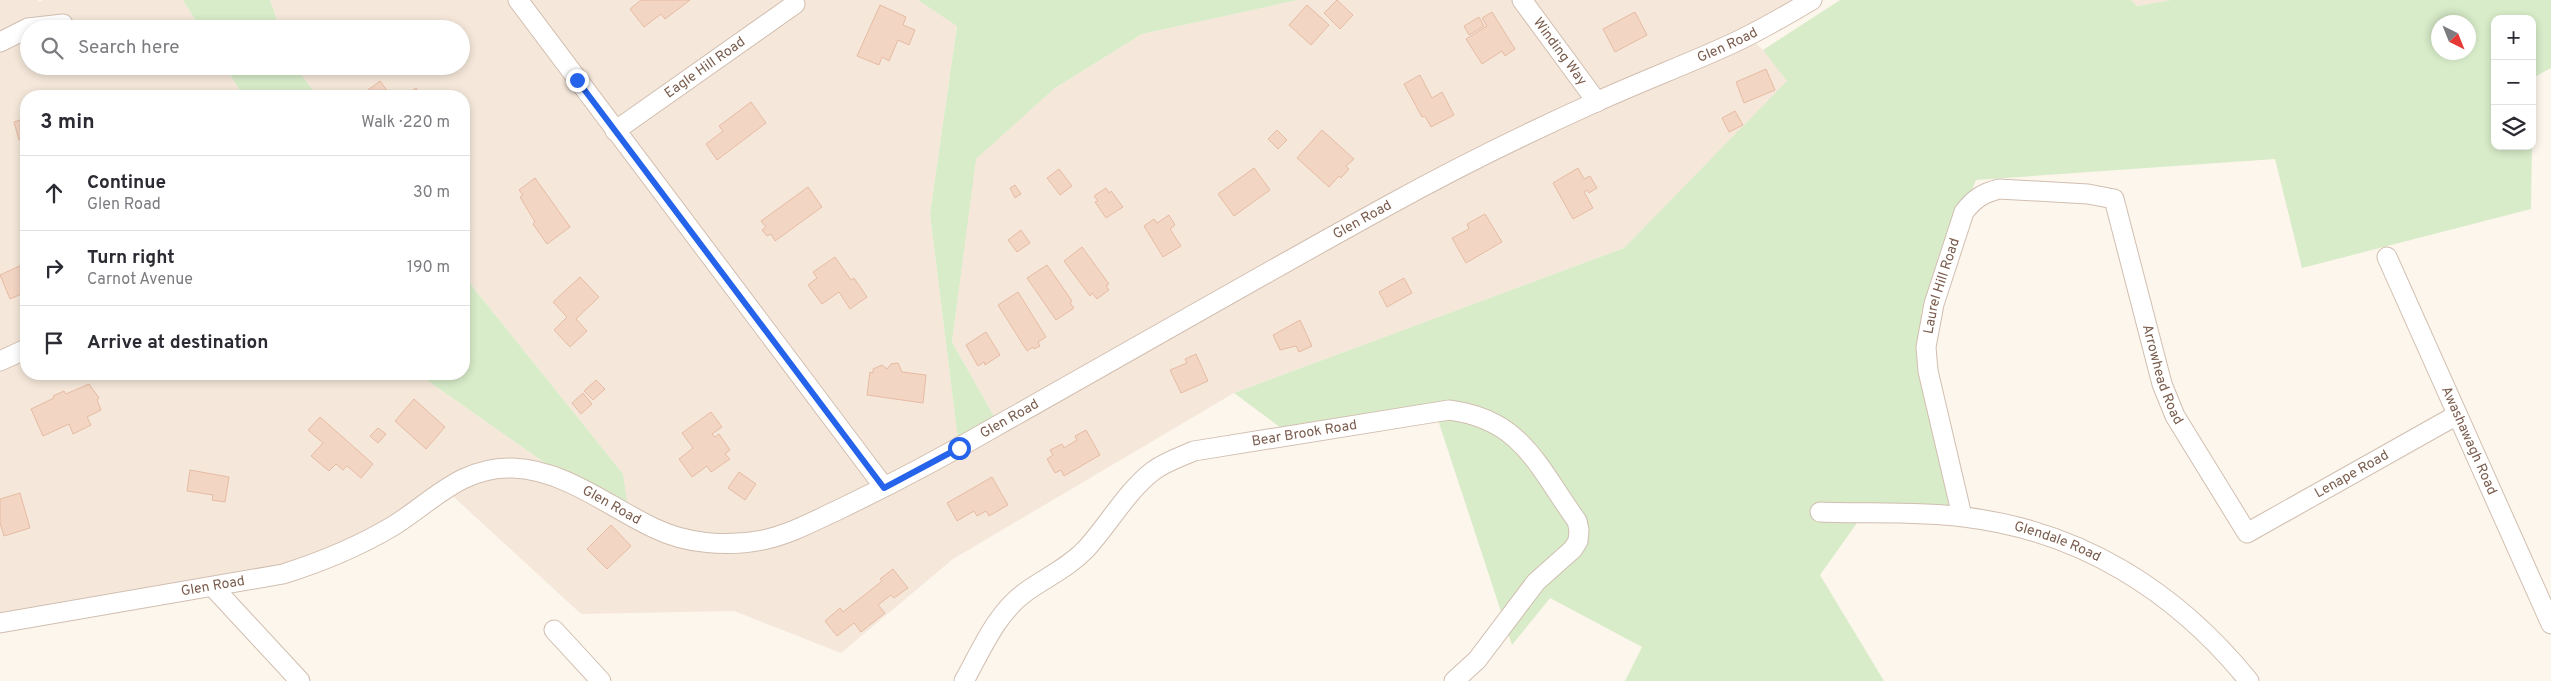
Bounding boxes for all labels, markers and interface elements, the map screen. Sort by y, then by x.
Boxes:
street label: Winding Way [1529,14,1590,89]
north arrow [2431,15,2476,60]
map controls [2491,15,2536,150]
button: + [2491,15,2536,60]
search box [20,20,470,75]
street label: Glen Road [1695,24,1761,66]
street label: Eagle Hill Road [661,33,748,102]
icon: search [38,34,66,62]
text: Search here [78,36,180,60]
button: − [2491,60,2536,105]
route end [566,69,589,92]
button: layers [2491,105,2536,150]
text: 3 min [40,109,95,136]
text: Walk · 220 m [361,113,450,133]
text: Continue [87,171,166,195]
icon: ahead [40,179,68,207]
text: 30 m [413,183,450,203]
text: Glen Road [87,195,161,215]
street label: Glen Road [1330,197,1395,243]
street label: Laurel Hill Road [1920,236,1963,335]
text: Turn right [87,246,175,270]
icon: right [40,254,68,282]
text: 190 m [407,258,450,278]
text: Carnot Avenue [87,270,193,290]
street label: Arrowhead Road [2138,323,2187,428]
icon: arrive [40,329,68,357]
text: Arrive at destination [87,331,268,355]
street label: Awashawagh Road [2437,384,2501,497]
street label: Glen Road [977,395,1042,442]
street label: Bear Brook Road [1250,416,1358,450]
route start [948,437,971,460]
street label: Lenape Road [2312,447,2392,502]
street label: Glen Road [579,482,644,528]
street label: Glendale Road [2012,518,2104,565]
street label: Glen Road [180,572,246,600]

